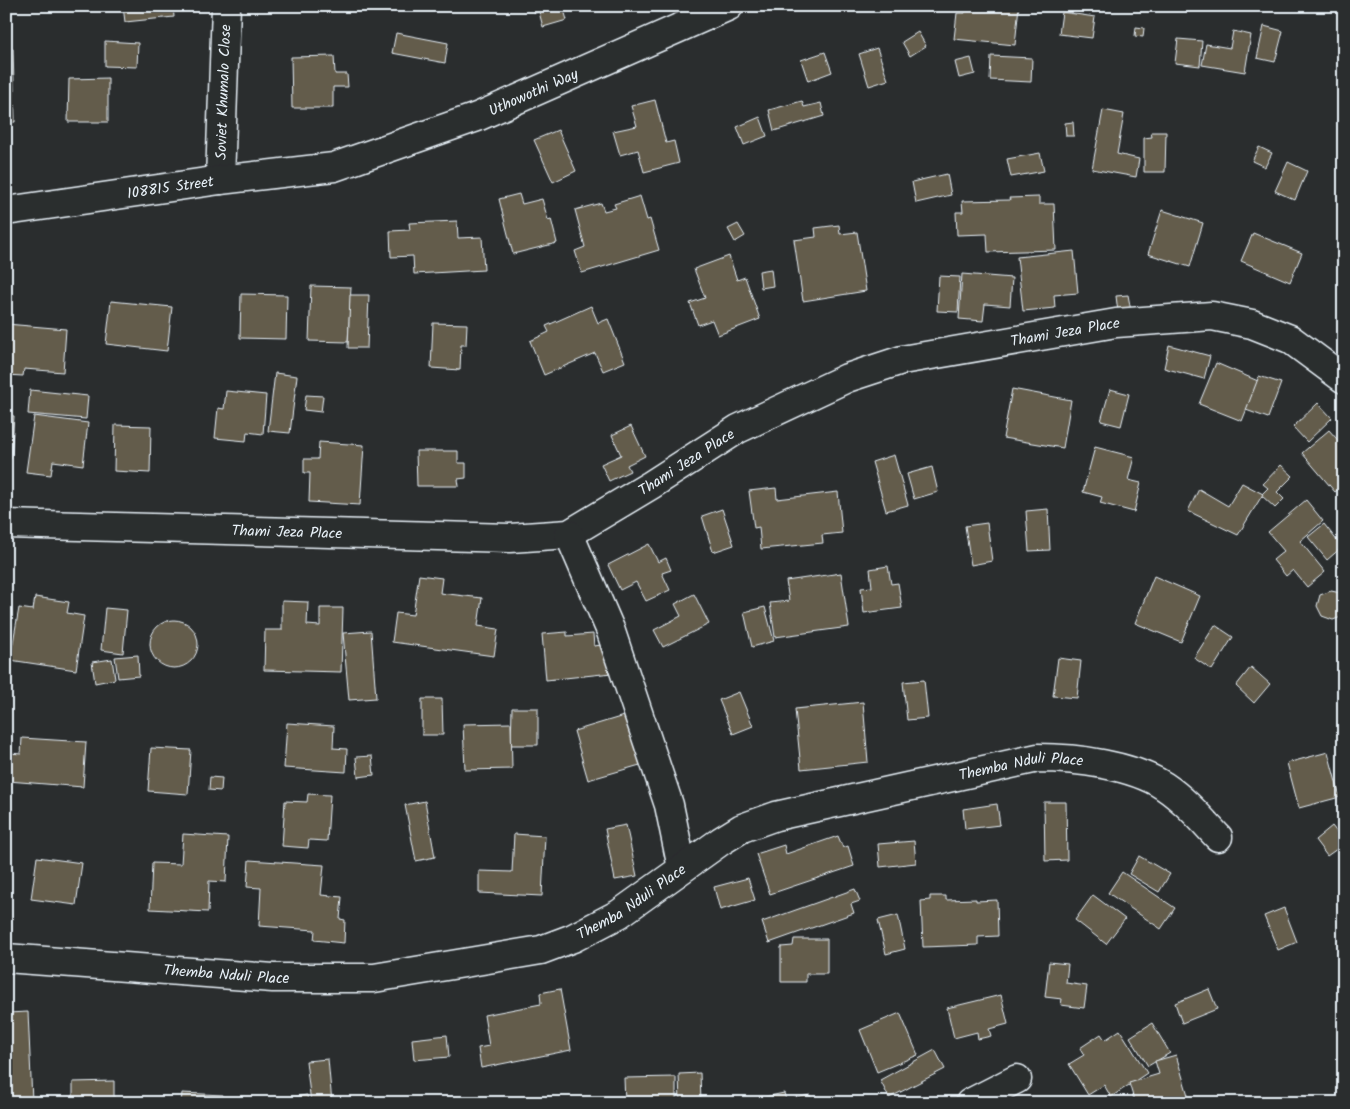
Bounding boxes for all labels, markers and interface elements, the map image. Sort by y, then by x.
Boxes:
street label: Soviet Khumalo Close [210,24,238,160]
street label: Uthowothi Way [485,62,583,123]
street label: 108815 Street [126,170,215,206]
street label: Thami Jeza Place [1009,312,1121,354]
street label: Thami Jeza Place [634,423,740,503]
street label: Thami Jeza Place [231,519,343,546]
street label: Themba Nduli Place [957,747,1085,788]
street label: Themba Nduli Place [573,858,692,947]
street label: Themba Nduli Place [162,959,290,991]

